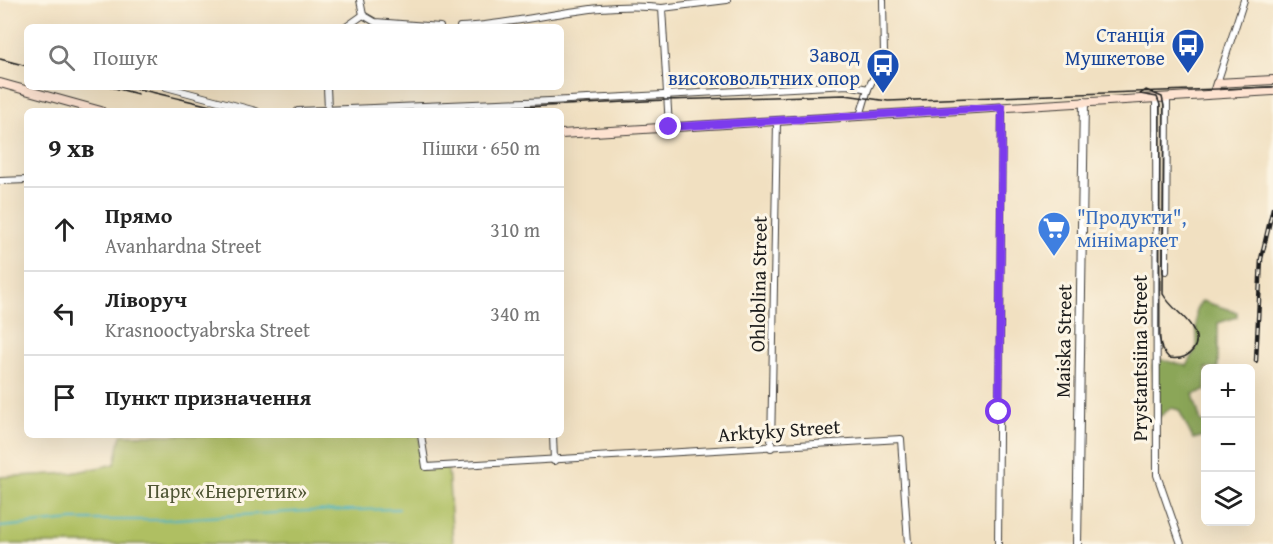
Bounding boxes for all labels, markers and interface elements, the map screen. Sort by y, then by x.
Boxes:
place label: Станція Мушкетове [1065,20,1165,72]
search box [24,24,564,90]
bus stop icon: Станція Мушкетове [1170,27,1206,74]
place label: Завод високовольтних опор [668,40,860,92]
icon: search [45,41,78,74]
text: Пошук [93,41,158,73]
bus stop icon: Завод високовольтних опор [865,47,901,94]
route end [655,113,681,139]
text: 9 хв [48,128,95,167]
text: Пішки · 650 m [422,133,540,162]
text: Прямо [105,199,172,231]
place label: "Продукти", мінімаркет [1077,202,1187,254]
supermarket icon: "Продукти", мінімаркет [1036,210,1072,257]
icon: ahead [48,213,81,246]
text: 310 m [490,215,540,244]
street label: Ohloblina Street [742,216,774,352]
text: Avanhardna Street [105,231,261,260]
street label: Prystantsiina Street [1125,275,1154,441]
text: Ліворуч [105,283,187,315]
street label: Maiska Street [1048,284,1078,398]
icon: left [48,297,81,330]
text: 340 m [490,299,540,328]
text: Krasnooctyabrska Street [105,315,310,344]
map controls [1201,364,1255,526]
button: + [1201,364,1255,418]
icon: arrive [48,381,81,414]
text: Пункт призначення [105,381,311,413]
route start [985,398,1011,424]
street label: Arktyky Street [717,411,841,449]
button: − [1201,418,1255,472]
button: layers [1201,472,1255,526]
park label: Парк «Енергетик» [147,476,307,505]

